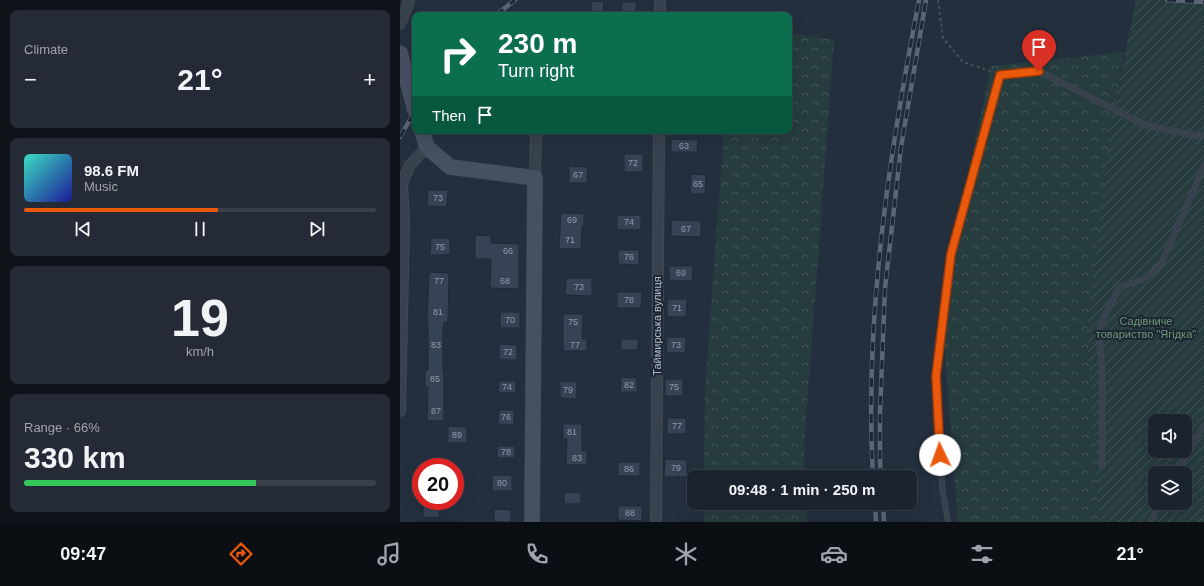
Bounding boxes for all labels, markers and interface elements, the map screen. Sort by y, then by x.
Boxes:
icon: right [432,28,484,80]
text: 230 m [498,28,577,59]
pin [1022,30,1056,71]
icon: arrive [1028,36,1050,58]
text: Climate [24,42,68,57]
text: Turn right [498,61,574,81]
text: 21° [177,63,223,96]
text: − [24,67,37,92]
text: + [363,67,376,92]
icon: arrive [474,104,496,126]
text: Then [432,107,466,124]
house number: 63 [679,141,689,151]
house number: 72 [628,158,638,168]
text: 98.6 FM [84,162,139,179]
house number: 67 [573,170,583,180]
text: Music [84,179,118,194]
house number: 65 [693,179,703,189]
house number: 73 [433,193,443,203]
house number: 69 [567,215,577,225]
house number: 74 [624,217,634,227]
icon: previous [72,218,94,240]
icon: pause [189,218,211,240]
icon: next [306,218,328,240]
house number: 67 [681,224,691,234]
house number: 71 [565,235,575,245]
house number: 75 [435,242,445,252]
house number: 66 [503,246,513,256]
house number: 76 [624,252,634,262]
house number: 69 [676,268,686,278]
house number: 77 [434,276,444,286]
house number: 68 [500,276,510,286]
street label: Таймирська вулиця [651,276,663,376]
house number: 73 [574,282,584,292]
text: 19 [171,289,229,347]
house number: 78 [624,295,634,305]
house number: 71 [672,303,682,313]
house number: 81 [433,307,443,317]
house number: 70 [505,315,515,325]
park label: Садівниче товариство "Ягідка" [1096,315,1196,340]
house number: 75 [568,317,578,327]
house number: 83 [431,340,441,350]
house number: 77 [570,340,580,350]
house number: 73 [671,340,681,350]
text: km/h [186,344,214,359]
house number: 72 [503,347,513,357]
house number: 85 [430,374,440,384]
house number: 82 [624,380,634,390]
house number: 74 [502,382,512,392]
house number: 75 [669,382,679,392]
house number: 79 [563,385,573,395]
house number: 87 [431,406,441,416]
house number: 76 [501,412,511,422]
map controls [1148,414,1192,510]
button: sound [1148,414,1192,458]
text: Range · 66% [24,420,100,435]
house number: 77 [672,421,682,431]
house number: 81 [567,427,577,437]
house number: 89 [452,430,462,440]
position arrow [919,434,961,476]
text: 330 km [24,441,126,474]
house number: 78 [501,447,511,457]
house number: 83 [572,453,582,463]
speed limit sign: 20 [412,458,464,510]
house number: 79 [671,463,681,473]
house number: 86 [624,464,634,474]
button: layers [1148,466,1192,510]
house number: 80 [497,478,507,488]
text: 09:48 · 1 min · 250 m [729,481,875,498]
house number: 88 [625,508,635,518]
icon: directions [227,540,255,568]
icon: music [375,540,403,568]
icon: phone [523,540,551,568]
icon: climate [672,540,700,568]
icon: car [820,540,848,568]
icon: filters [968,540,996,568]
text: 09:47 [60,544,106,564]
text: 21° [1117,544,1144,564]

